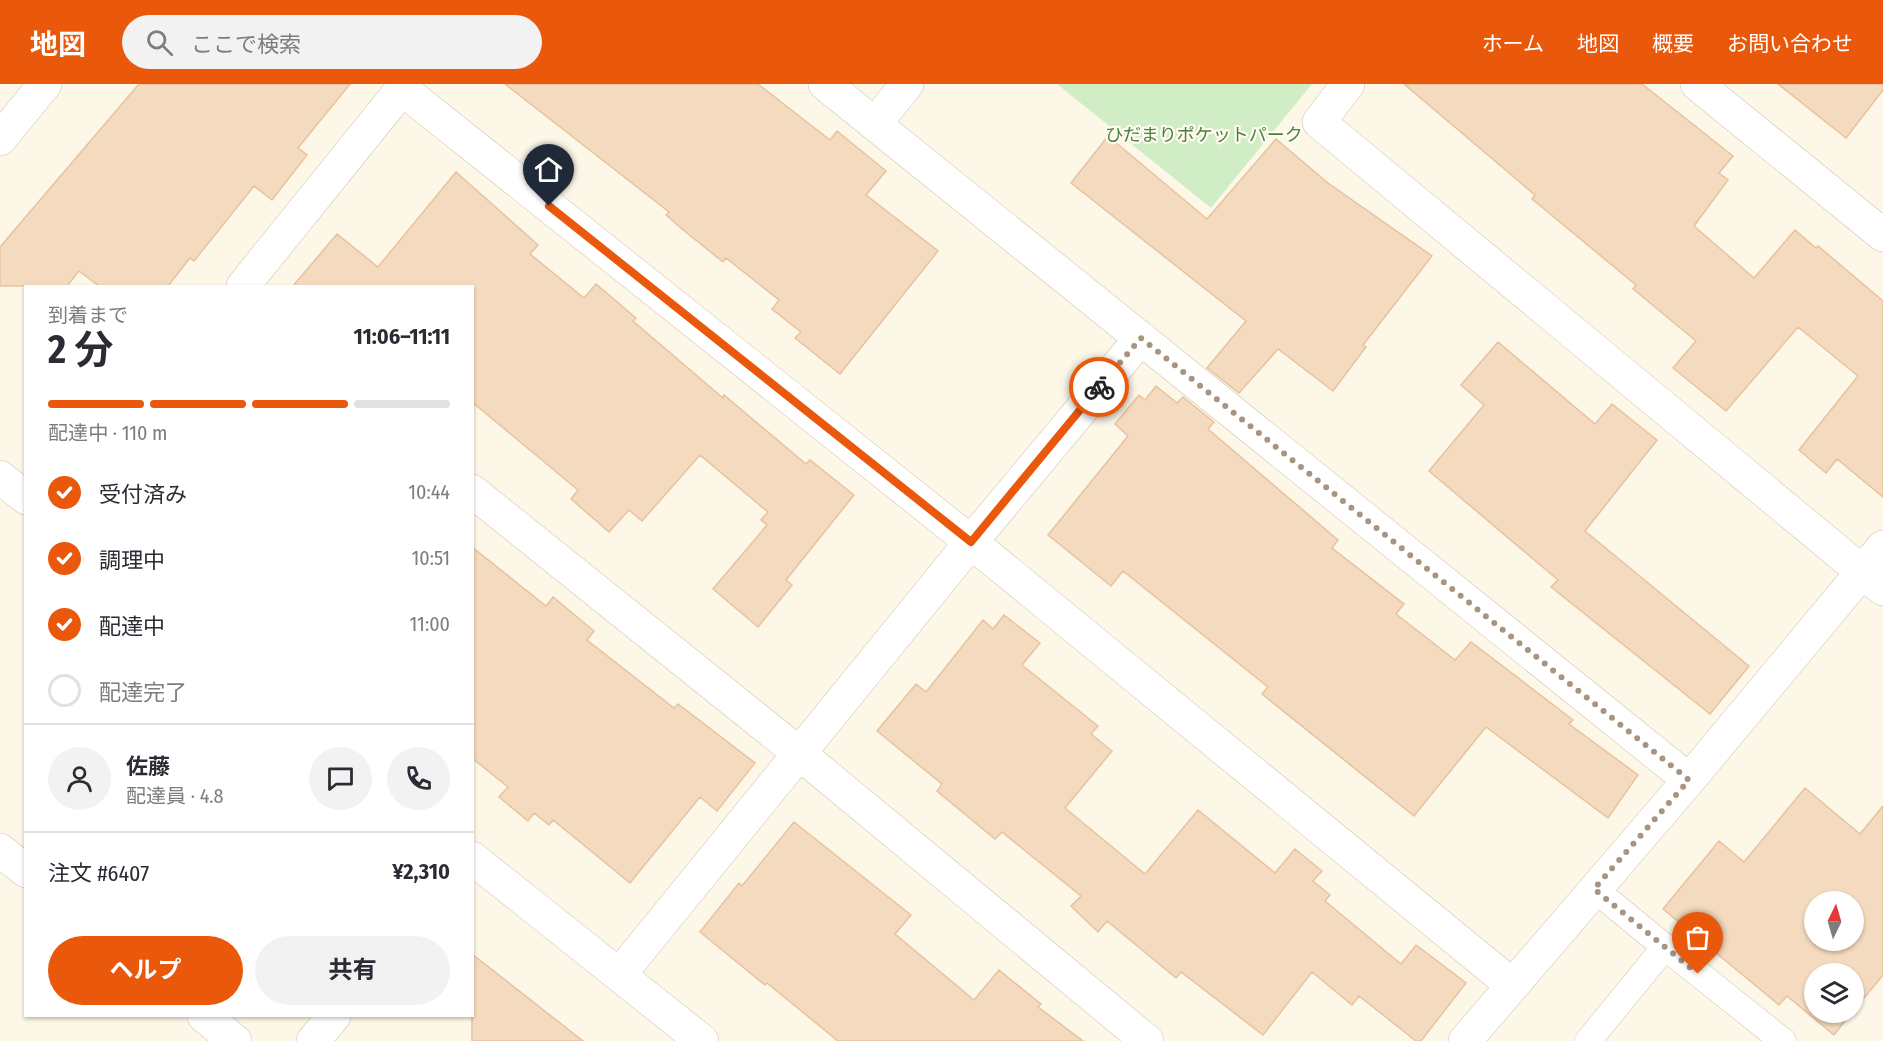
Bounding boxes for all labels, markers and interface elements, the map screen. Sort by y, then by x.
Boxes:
search box [122,15,542,69]
icon: search [143,26,176,59]
text: 地図 [30,28,86,61]
text: ここで検索 [191,31,301,58]
text: ホーム [1482,31,1544,57]
text: 地図 [1577,31,1619,57]
text: 概要 [1652,31,1694,57]
text: お問い合わせ [1727,31,1853,57]
park label: ひだまりポケットパーク [1105,124,1303,146]
pin [523,144,574,206]
icon: home [532,153,565,186]
text: 到着まで [48,303,128,327]
text: 11:06–11:11 [354,323,450,350]
text: 2 分 [48,327,113,373]
courier [1069,357,1129,417]
icon: bike [1083,371,1116,404]
text: 配達中 · 110 m [48,421,167,445]
icon: check [48,476,81,509]
text: 10:44 [408,480,450,504]
text: 受付済み [99,481,187,508]
icon: check [48,542,81,575]
text: 10:51 [411,546,450,570]
text: 調理中 [99,547,165,574]
icon: check [48,608,81,641]
text: 11:00 [410,612,450,636]
text: 配達中 [99,613,165,640]
text: 配達完了 [99,679,187,706]
button: person [48,747,111,810]
button: chat [309,747,372,810]
button: phone [387,747,450,810]
text: 佐藤 [126,753,170,780]
text: 配達員 · 4.8 [126,784,224,808]
text: ¥2,310 [392,858,450,885]
text: 注文 #6407 [48,860,149,887]
north arrow [1804,891,1864,951]
map controls [1804,891,1864,1023]
pin [1672,912,1723,974]
icon: bag [1681,921,1714,954]
button: ヘルプ [48,936,243,1005]
button: 共有 [255,936,450,1005]
button: layers [1804,963,1864,1023]

